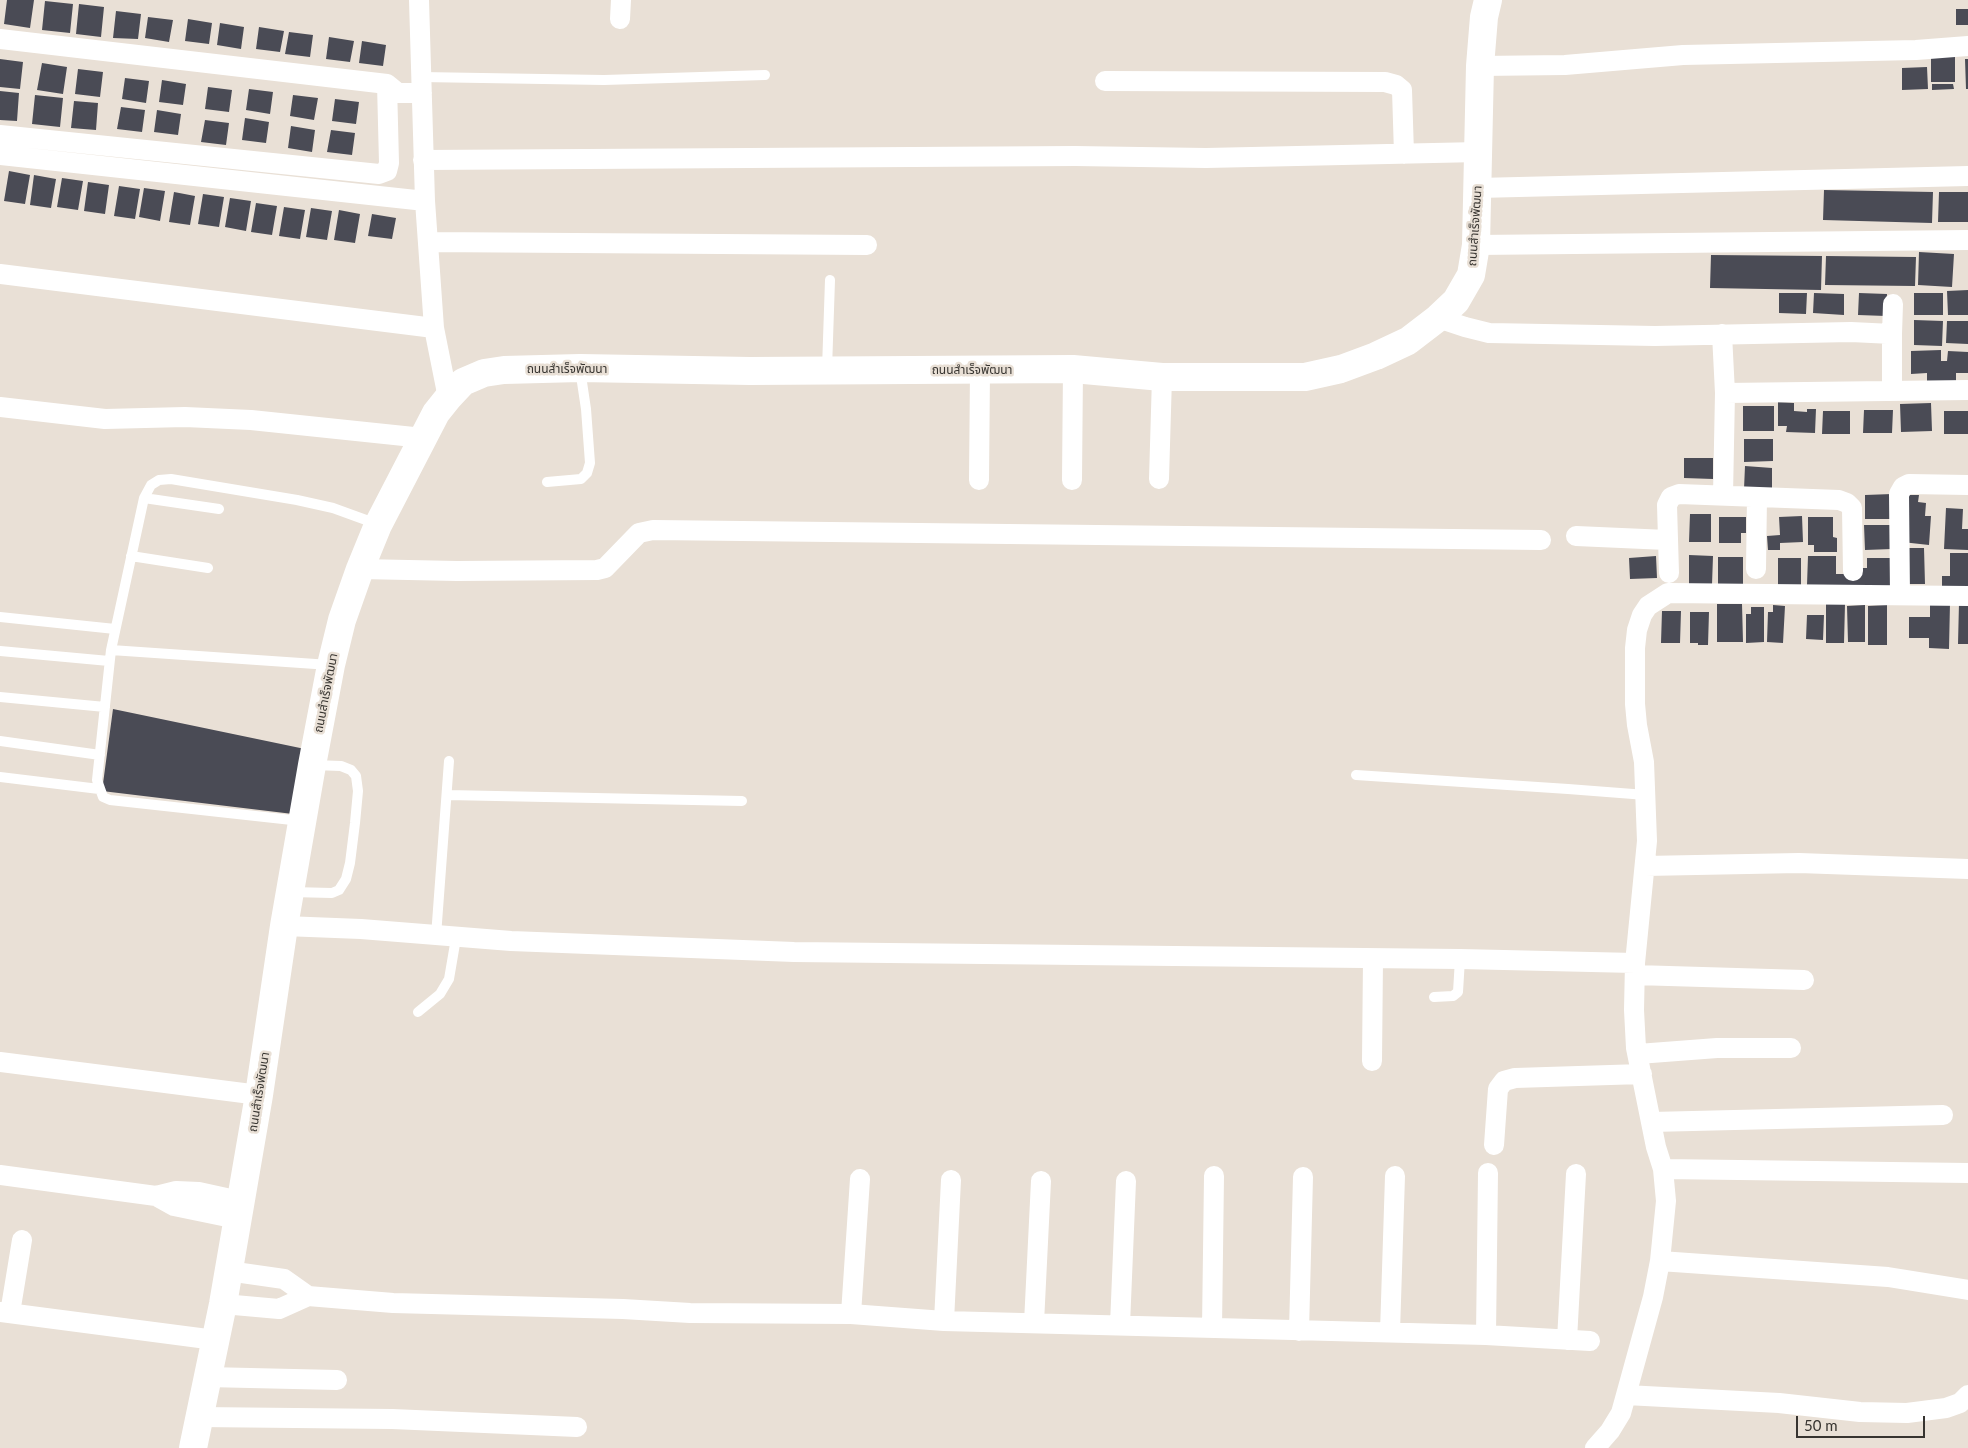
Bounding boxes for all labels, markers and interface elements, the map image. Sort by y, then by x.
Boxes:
street label: ถนนสำเร็จพัฒนา [1465,185,1485,267]
street label: ถนนสำเร็จพัฒนา [527,362,607,376]
street label: ถนนสำเร็จพัฒนา [932,363,1012,377]
street label: ถนนสำเร็จพัฒนา [311,652,341,734]
street label: ถนนสำเร็จพัฒนา [246,1051,272,1133]
scale bar [1798,1406,1927,1438]
text: 50 m [1804,1416,1838,1434]

